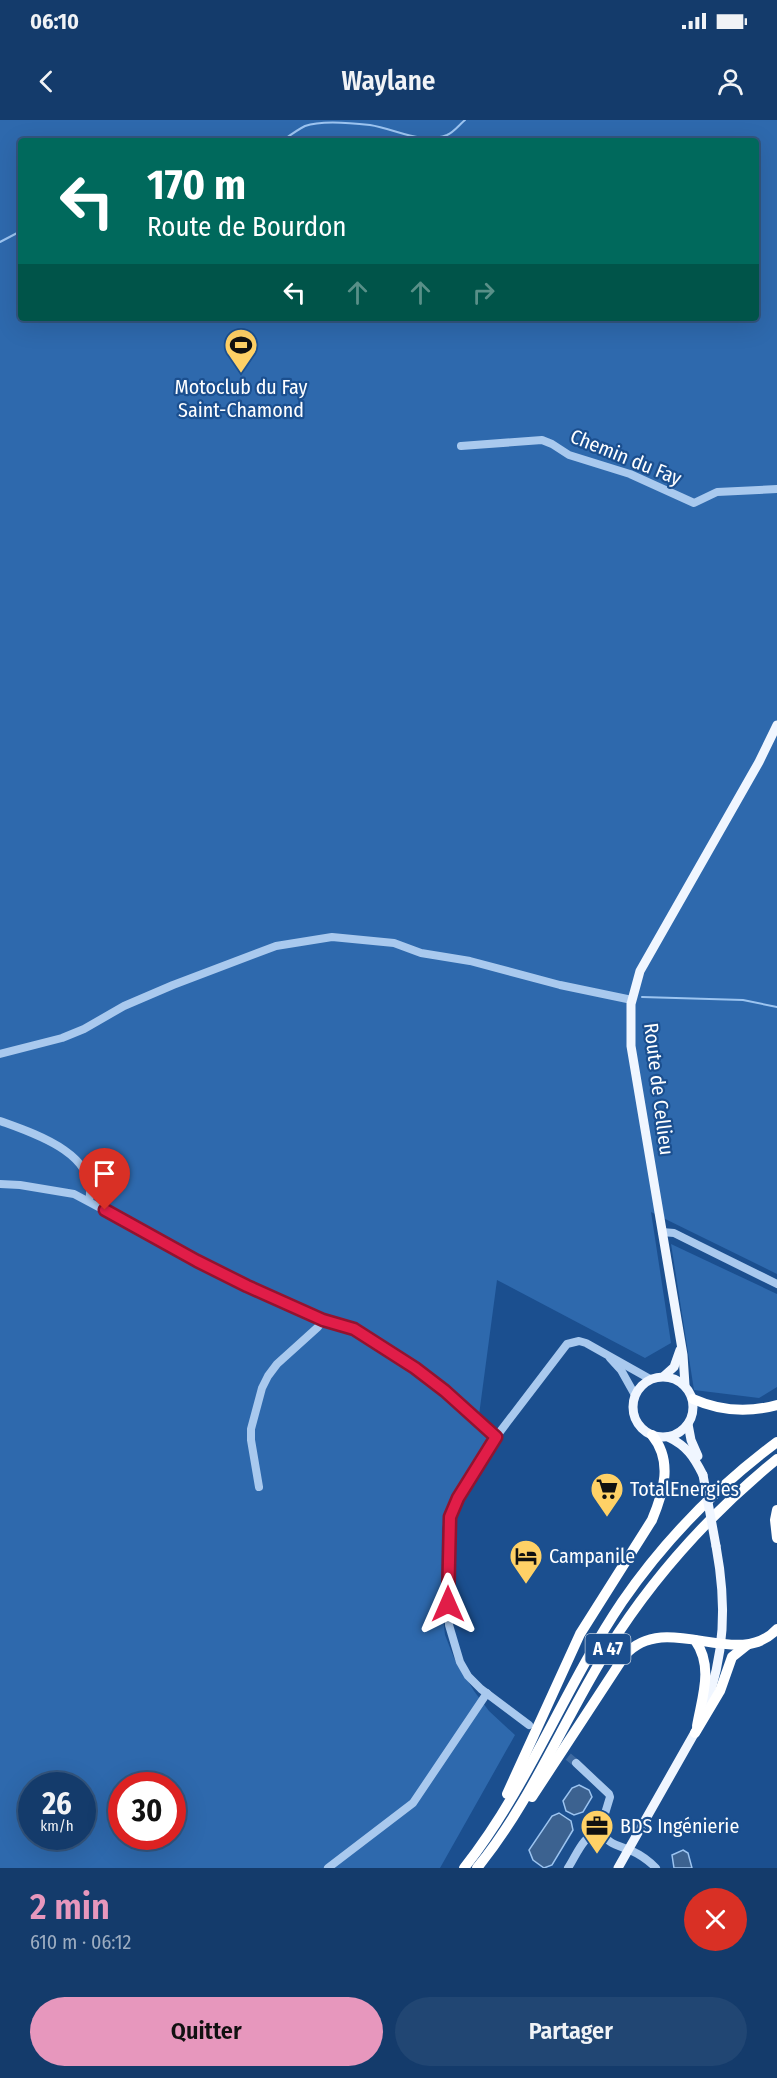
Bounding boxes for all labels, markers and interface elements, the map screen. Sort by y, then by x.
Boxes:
text: 06:10 [30,8,79,35]
icon: back [30,65,63,98]
text: Waylane [342,65,435,97]
icon: person [714,65,747,98]
text: 170 m [147,160,246,210]
icon: left [48,162,126,240]
text: Route de Bourdon [147,211,347,243]
icon: left [278,276,311,309]
icon: ahead [341,276,374,309]
icon: ahead [404,276,437,309]
icon: right [467,276,500,309]
sports icon: Motoclub du Fay Saint-Chamond [223,327,259,374]
place label: Motoclub du Fay Saint-Chamond [175,375,308,422]
street label: Chemin du Fay [567,424,685,490]
street label: Route de Cellieu [639,1021,679,1157]
pin [79,1148,130,1210]
icon: arrive [88,1157,121,1190]
supermarket icon: TotalEnergies [589,1471,625,1518]
place label: TotalEnergies [630,1477,739,1501]
hotel icon: Campanile [508,1538,544,1585]
place label: Campanile [549,1544,635,1568]
position arrow [416,1572,480,1636]
road number: A 47 [586,1634,630,1664]
speed limit sign: 30 [108,1772,186,1850]
text: 26 [42,1786,72,1822]
office icon: BDS Ingénierie [579,1808,615,1855]
place label: BDS Ingénierie [620,1814,739,1838]
text: km/h [40,1817,74,1835]
text: 2 min [30,1885,110,1929]
button: close [684,1888,747,1951]
text: 610 m · 06:12 [30,1930,131,1954]
button: Quitter [30,1997,383,2066]
button: Partager [395,1997,747,2066]

